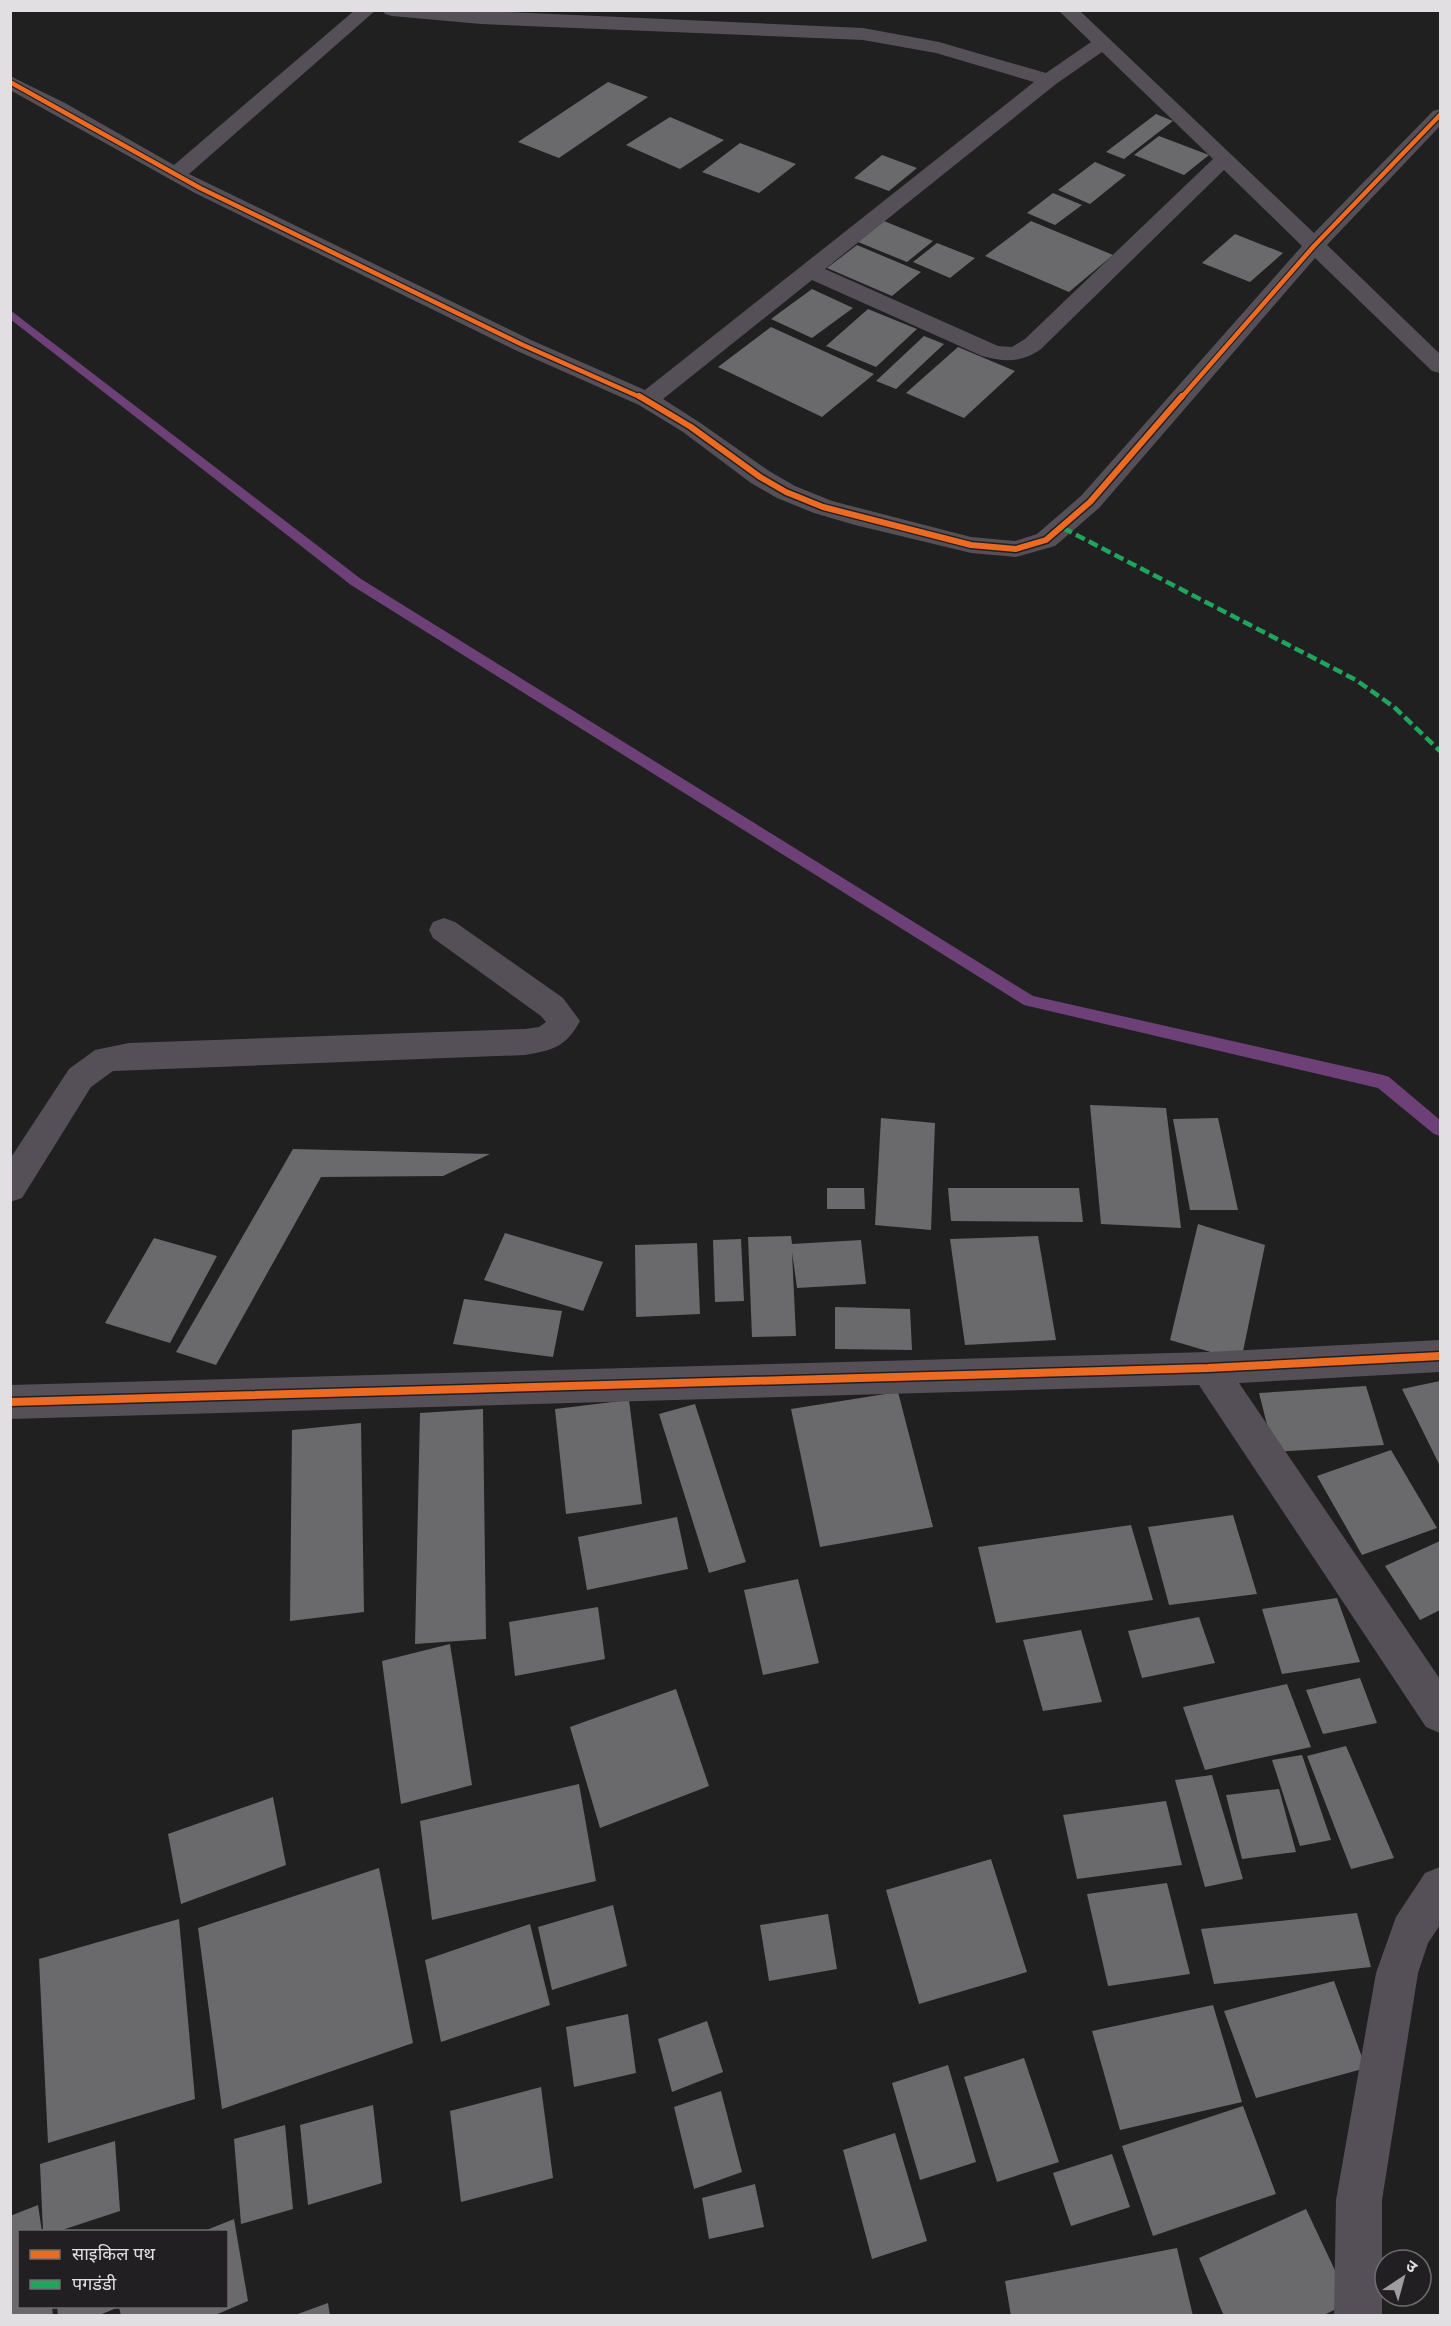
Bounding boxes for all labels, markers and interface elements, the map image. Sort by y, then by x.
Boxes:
legend [18,2230,228,2308]
text: साइकिल पथ [72,2242,155,2265]
north arrow [1373,2248,1433,2308]
text: उ [1402,2255,1422,2277]
text: पगडंडी [72,2272,117,2295]

